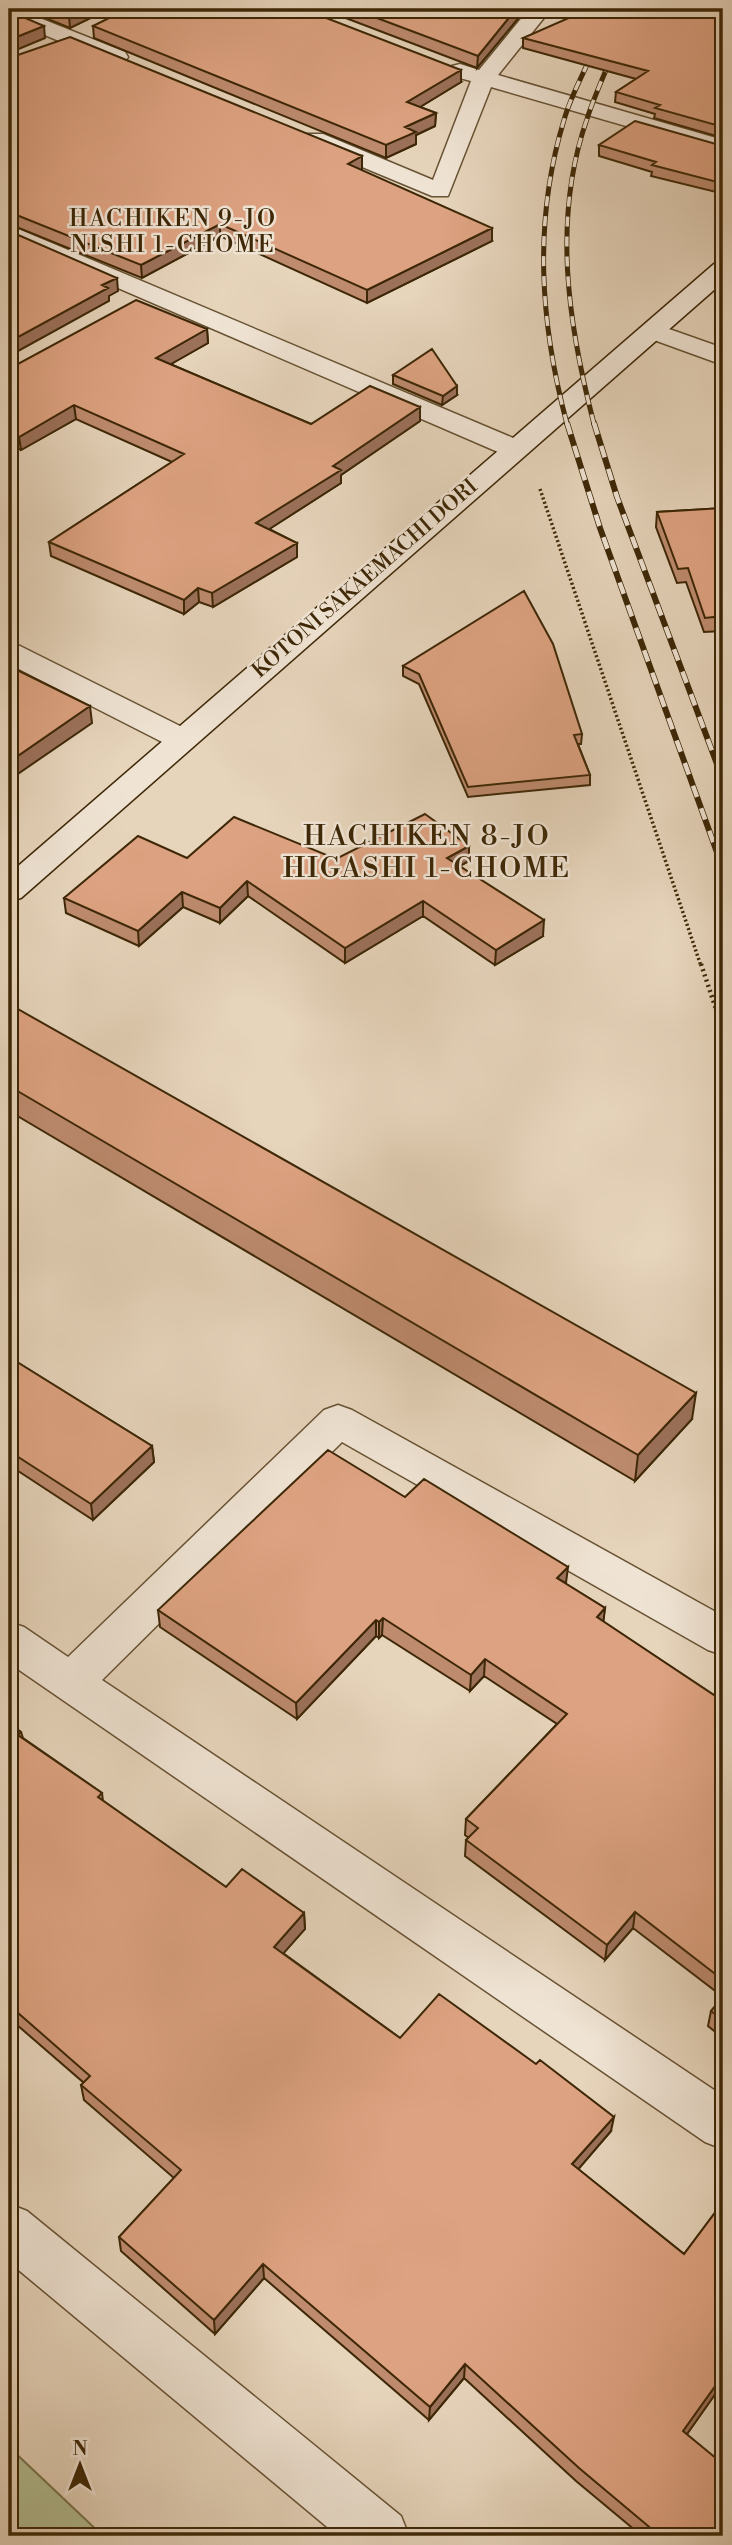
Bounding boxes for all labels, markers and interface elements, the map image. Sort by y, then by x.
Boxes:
district label: HACHIKEN 9-JO NISHI 1-CHOME [69,205,277,259]
street label: KOTONI SAKAEMACHI DORI [247,474,483,684]
district label: HACHIKEN 8-JO HIGASHI 1-CHOME [283,819,571,886]
north arrow [46,2430,116,2500]
text: N [72,2437,88,2461]

